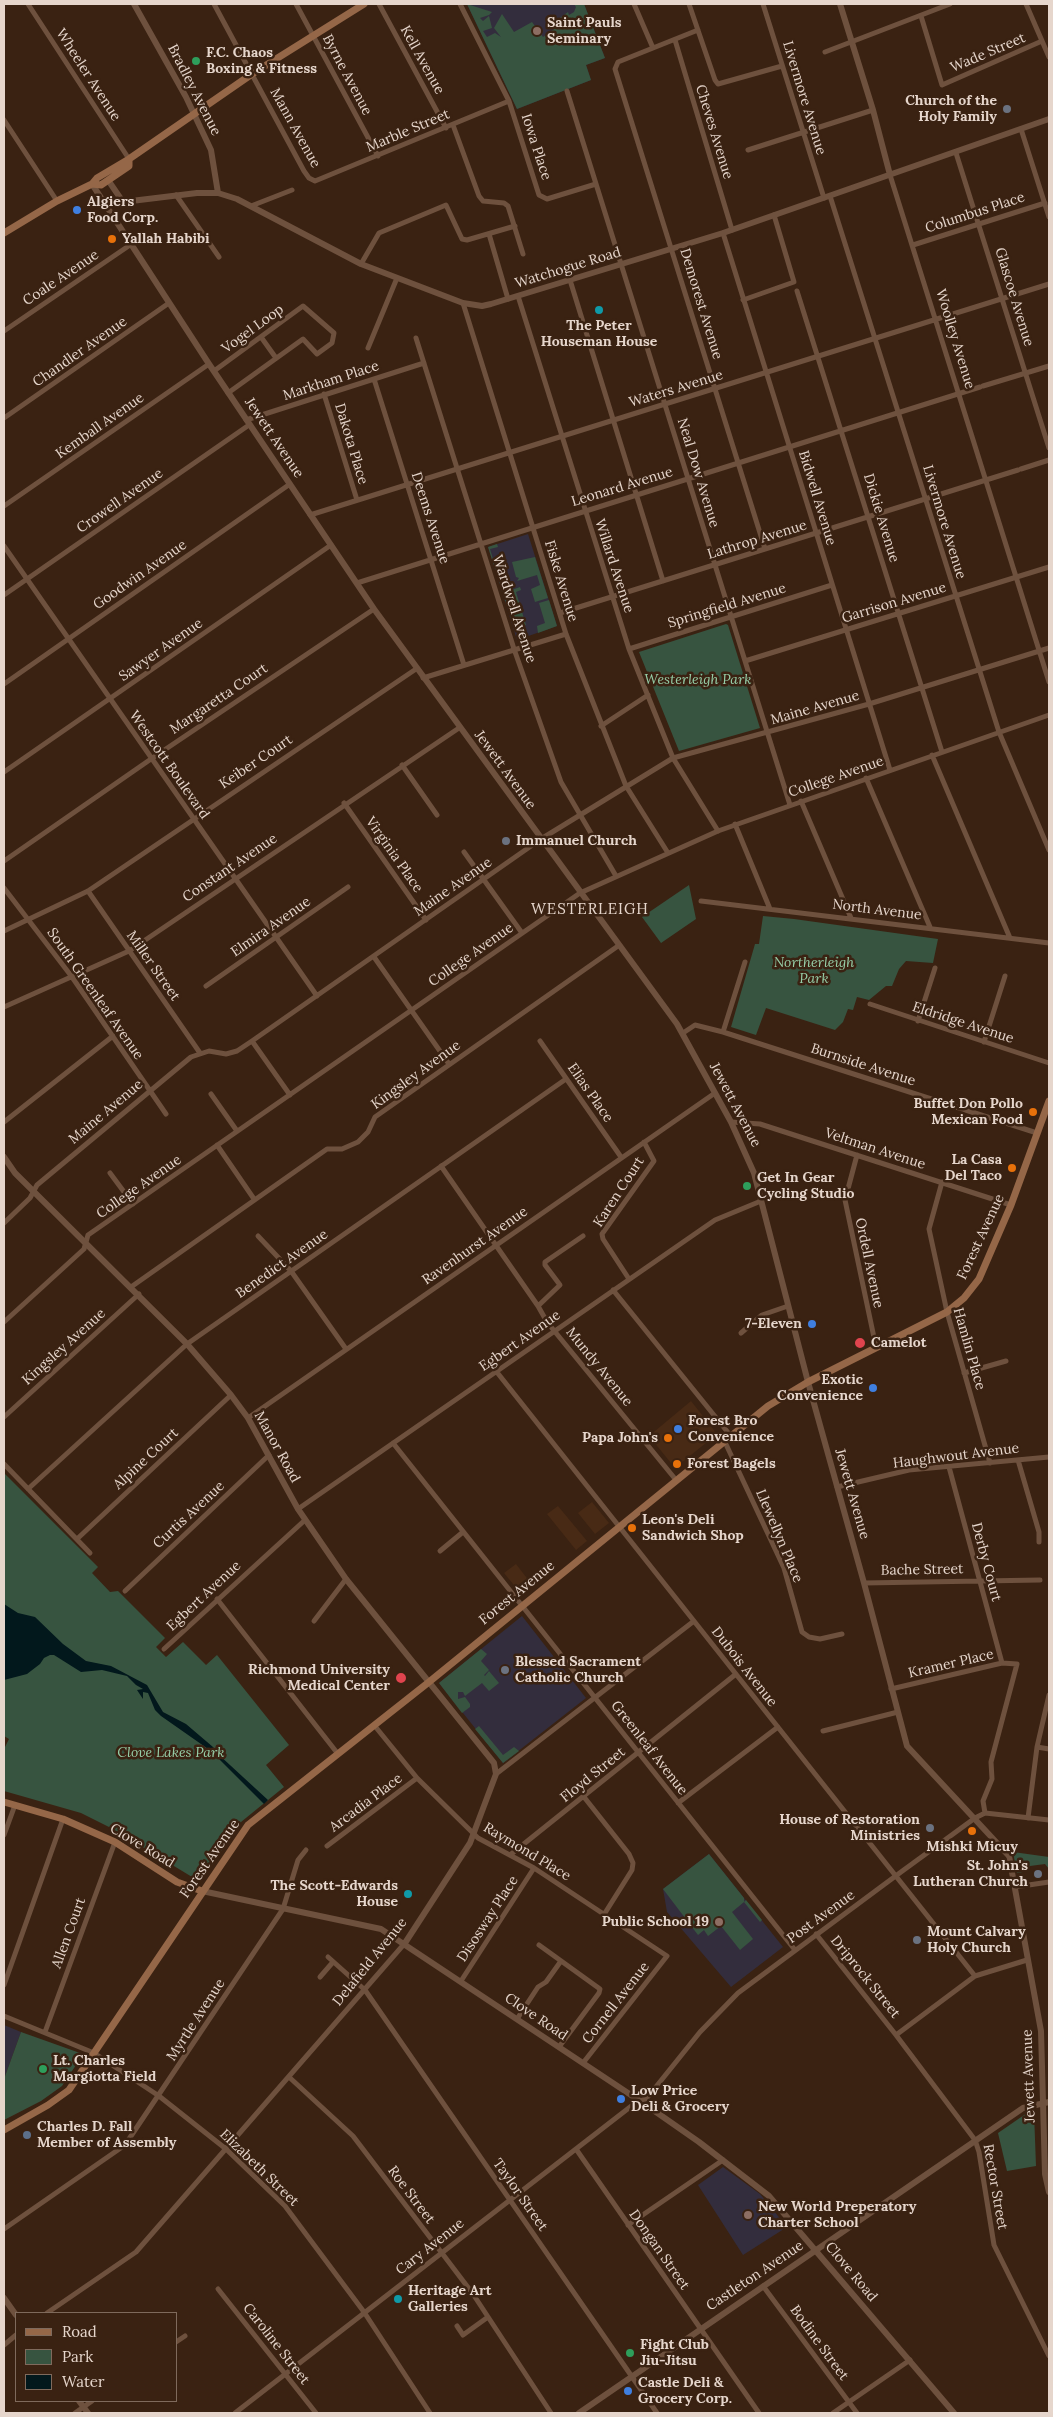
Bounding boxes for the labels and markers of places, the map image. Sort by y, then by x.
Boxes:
place label: Saint Pauls Seminary [547,15,622,48]
marker: Saint Pauls Seminary [531,25,543,37]
place label: F.C. Chaos Boxing & Fitness [206,45,317,78]
marker: F.C. Chaos Boxing & Fitness [190,55,202,67]
place label: Church of the Holy Family [905,93,997,125]
marker: Church of the Holy Family [1001,103,1013,115]
place label: Algiers Food Corp. [87,194,158,226]
marker: Algiers Food Corp. [71,204,83,216]
place label: Yallah Habibi [122,231,210,247]
marker: Yallah Habibi [106,233,118,245]
marker: The Peter Houseman House [593,304,605,316]
place label: The Peter Houseman House [541,318,657,351]
place label: Immanuel Church [516,833,637,849]
marker: Immanuel Church [500,835,512,847]
place label: Buffet Don Pollo Mexican Food [914,1096,1023,1128]
marker: Buffet Don Pollo Mexican Food [1027,1106,1039,1118]
place label: La Casa Del Taco [945,1152,1002,1184]
marker: La Casa Del Taco [1006,1162,1018,1174]
place label: Get In Gear Cycling Studio [757,1170,854,1202]
marker: Get In Gear Cycling Studio [741,1180,753,1192]
place label: 7-Eleven [745,1316,802,1332]
marker: 7-Eleven [806,1318,818,1330]
place label: Camelot [871,1335,926,1351]
marker: Camelot [853,1336,867,1350]
place label: Exotic Convenience [777,1372,863,1404]
marker: Exotic Convenience [867,1382,879,1394]
place label: Forest Bro Convenience [688,1413,774,1445]
marker: Forest Bro Convenience [672,1423,684,1435]
place label: Papa John's [582,1430,658,1446]
marker: Papa John's [662,1432,674,1444]
place label: Forest Bagels [687,1456,776,1472]
marker: Forest Bagels [671,1458,683,1470]
place label: Leon's Deli Sandwich Shop [642,1512,744,1544]
marker: Leon's Deli Sandwich Shop [626,1522,638,1534]
place label: Blessed Sacrament Catholic Church [515,1654,641,1686]
place label: Richmond University Medical Center [248,1662,390,1694]
marker: Blessed Sacrament Catholic Church [499,1664,511,1676]
marker: Richmond University Medical Center [394,1671,408,1685]
place label: House of Restoration Ministries [779,1812,920,1844]
marker: House of Restoration Ministries [924,1822,936,1834]
marker: Mishki Micuy [966,1825,978,1837]
place label: Mishki Micuy [926,1839,1018,1855]
place label: St. John's Lutheran Church [913,1858,1028,1890]
marker: St. John's Lutheran Church [1032,1868,1044,1880]
place label: The Scott-Edwards House [270,1878,398,1910]
marker: The Scott-Edwards House [402,1888,414,1900]
place label: Public School 19 [602,1914,709,1930]
marker: Public School 19 [713,1916,725,1928]
place label: Mount Calvary Holy Church [927,1924,1026,1956]
marker: Mount Calvary Holy Church [911,1934,923,1946]
place label: Lt. Charles Margiotta Field [53,2053,156,2086]
marker: Lt. Charles Margiotta Field [37,2063,49,2075]
place label: Low Price Deli & Grocery [631,2083,729,2116]
marker: Low Price Deli & Grocery [615,2093,627,2105]
place label: Charles D. Fall Member of Assembly [37,2119,177,2152]
marker: Charles D. Fall Member of Assembly [21,2129,33,2141]
place label: New World Preperatory Charter School [758,2199,916,2232]
marker: New World Preperatory Charter School [742,2209,754,2221]
place label: Heritage Art Galleries [408,2283,492,2316]
marker: Heritage Art Galleries [392,2293,404,2305]
place label: Fight Club Jiu-Jitsu [640,2337,709,2370]
marker: Fight Club Jiu-Jitsu [624,2347,636,2359]
place label: Castle Deli & Grocery Corp. [638,2375,732,2408]
marker: Castle Deli & Grocery Corp. [622,2385,634,2397]

